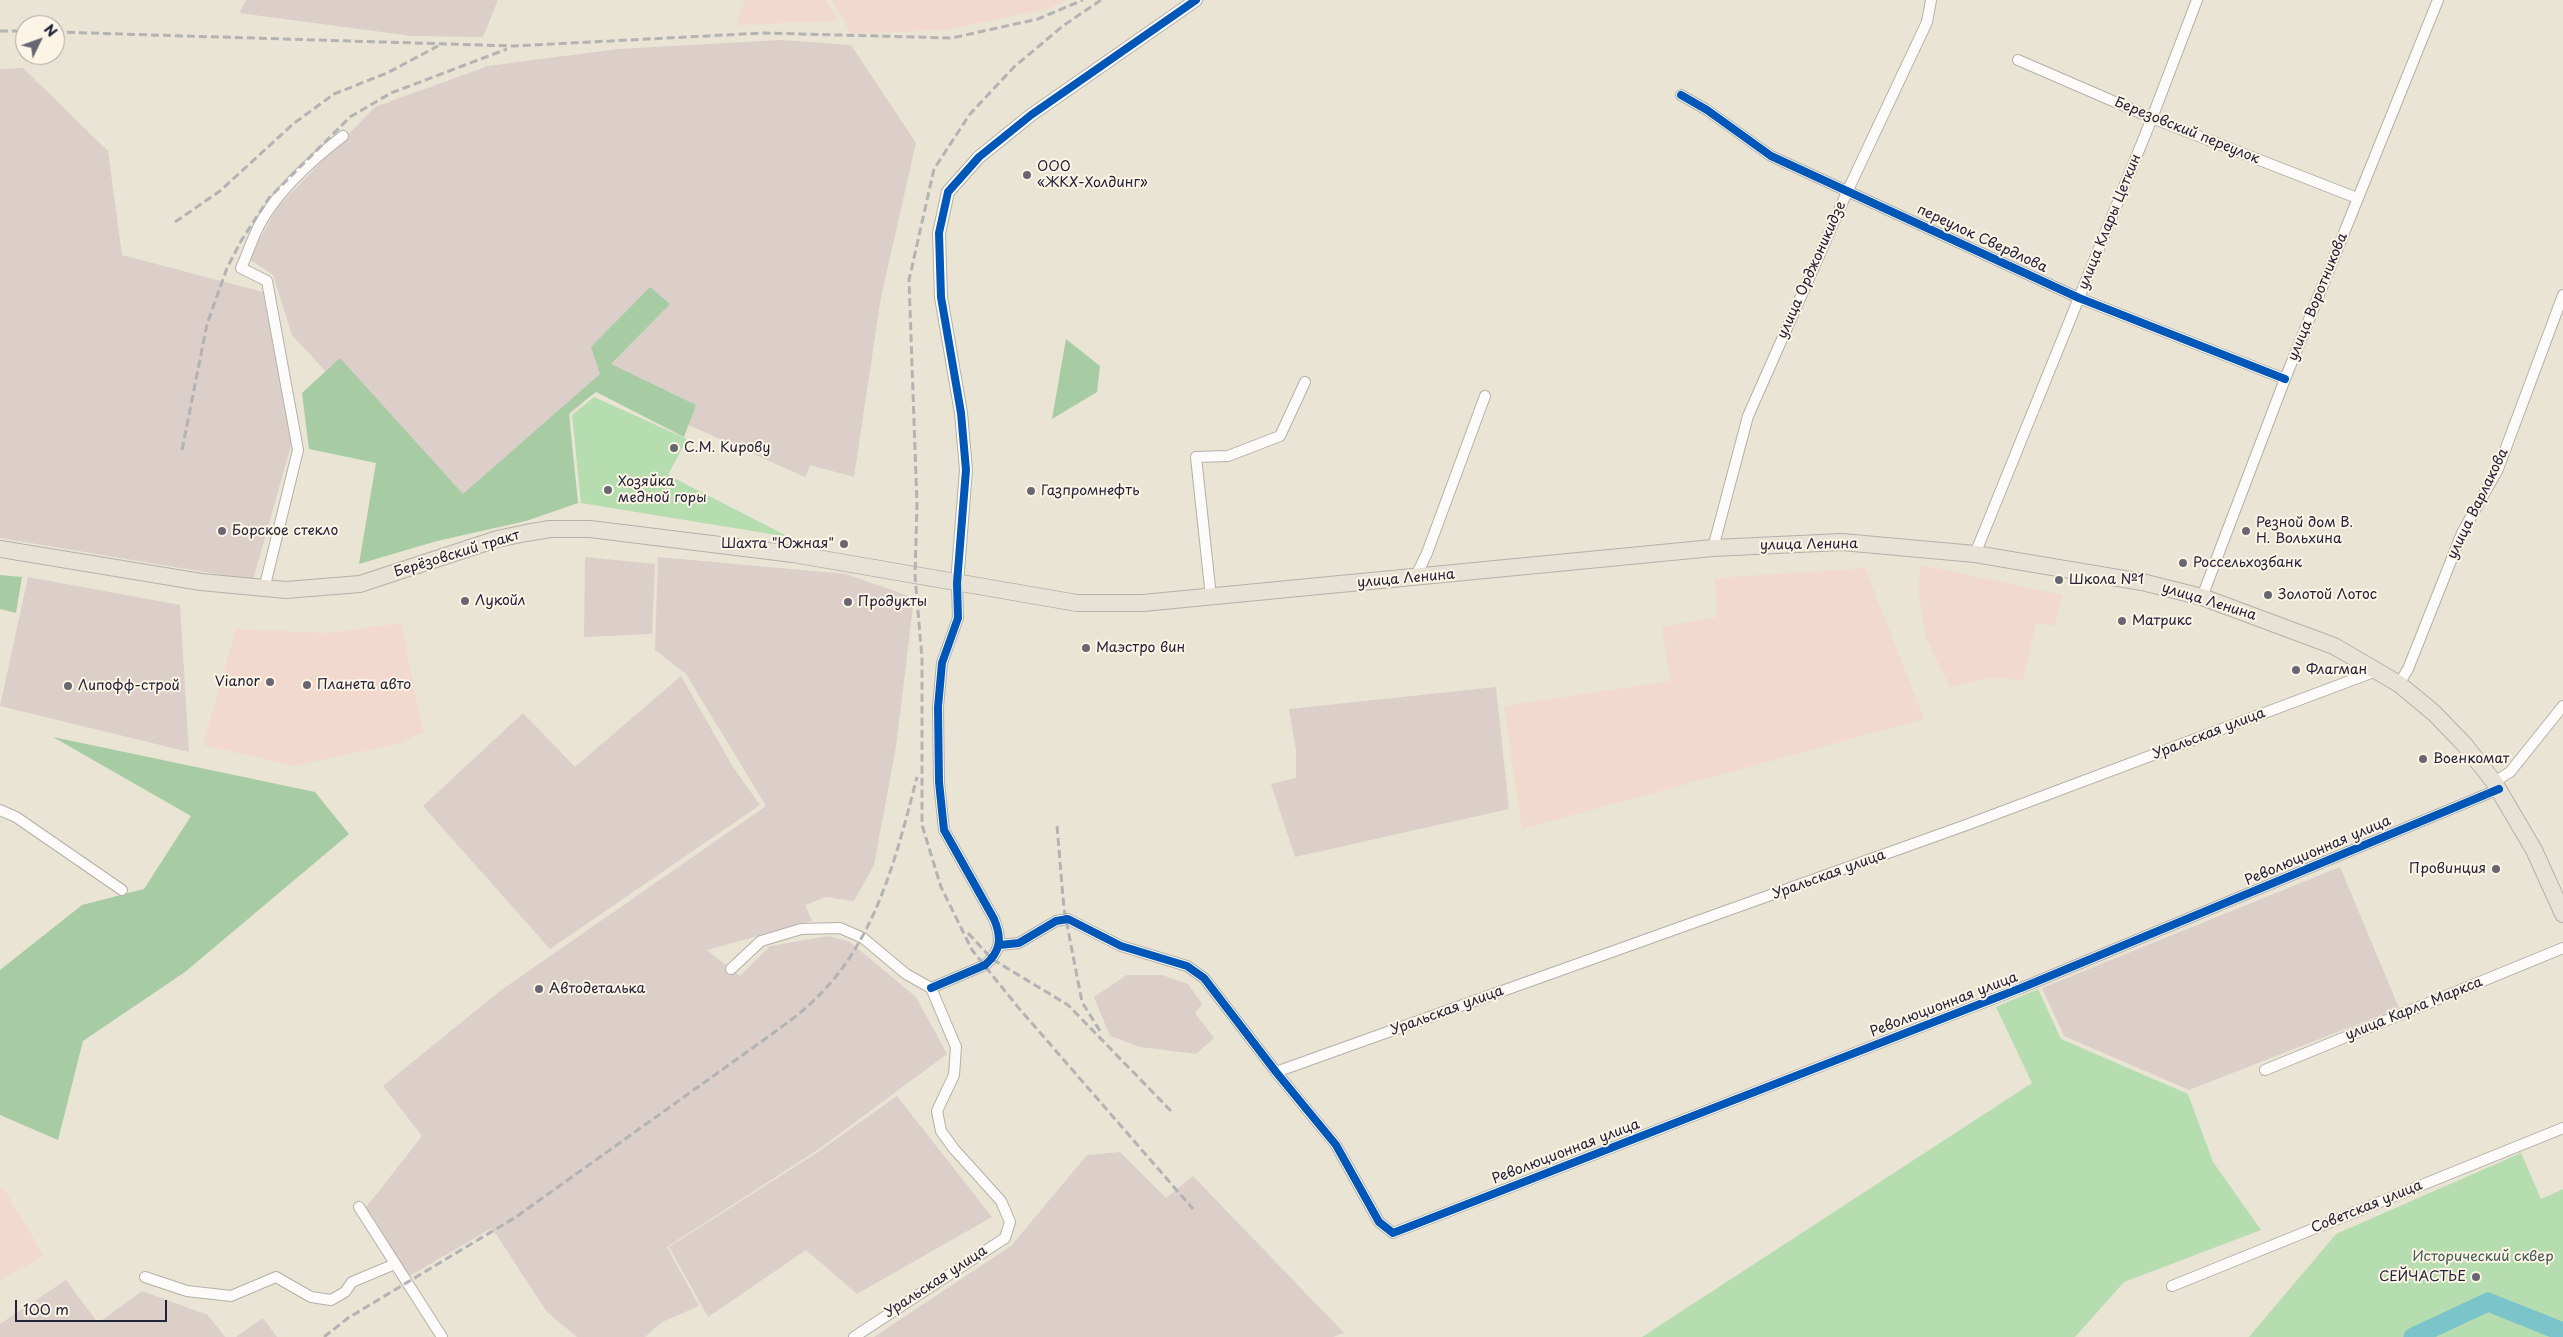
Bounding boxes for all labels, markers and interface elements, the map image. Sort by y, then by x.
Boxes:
north arrow [15,15,65,65]
text: N [39,19,62,41]
street label: Березовский переулок [2112,94,2262,168]
street label: улица Клары Цеткин [2075,152,2145,292]
place label: ООО «ЖКХ-Холдинг» [1037,159,1148,192]
marker: ООО «ЖКХ-Холдинг» [1021,169,1033,181]
street label: улица Орджоникидзе [1774,199,1850,341]
street label: переулок Свердлова [1914,201,2050,277]
street label: улица Воротникова [2285,231,2351,363]
place label: С.М. Кирову [684,440,770,456]
marker: С.М. Кирову [668,442,680,454]
street label: улица Варлакова [2444,446,2512,562]
place label: Хозяйка медной горы [618,474,707,507]
place label: Газпромнефть [1041,483,1139,499]
marker: Хозяйка медной горы [602,484,614,496]
marker: Газпромнефть [1025,485,1037,497]
place label: Резной дом В. Н. Вольхина [2256,515,2353,548]
place label: Борское стекло [232,523,338,539]
marker: Борское стекло [216,525,228,537]
marker: Резной дом В. Н. Вольхина [2240,525,2252,537]
street label: Берёзовский тракт [392,527,522,581]
place label: Шахта "Южная" [721,536,834,552]
street label: улица Ленина [1760,536,1858,554]
marker: Шахта "Южная" [838,538,850,550]
place label: Россельхозбанк [2193,555,2302,571]
marker: Россельхозбанк [2177,557,2189,569]
street label: улица Ленина [1356,566,1456,592]
place label: Школа №1 [2069,572,2144,588]
marker: Школа №1 [2053,574,2065,586]
street label: улица Ленина [2160,580,2258,624]
place label: Золотой Лотос [2278,587,2377,603]
marker: Золотой Лотос [2262,589,2274,601]
place label: Лукойл [475,593,525,609]
place label: Продукты [858,594,927,610]
marker: Лукойл [459,595,471,607]
marker: Продукты [842,596,854,608]
place label: Матрикс [2132,613,2192,629]
marker: Матрикс [2116,615,2128,627]
place label: Маэстро вин [1096,640,1185,656]
marker: Маэстро вин [1080,642,1092,654]
place label: Флагман [2306,662,2367,678]
marker: Флагман [2290,664,2302,676]
place label: Vianor [215,674,260,690]
marker: Vianor [264,676,276,688]
place label: Планета авто [317,677,411,693]
place label: Липофф-строй [78,678,180,694]
marker: Планета авто [301,679,313,691]
marker: Липофф-строй [62,680,74,692]
street label: Уральская улица [2150,705,2268,763]
place label: Военкомат [2433,751,2509,767]
marker: Военкомат [2417,753,2429,765]
street label: Революционная улица [2243,813,2393,889]
street label: Уральская улица [1770,847,1888,903]
place label: Провинция [2409,861,2486,877]
marker: Провинция [2490,863,2502,875]
street label: Революционная улица [1868,969,2020,1041]
street label: улица Карла Маркса [2343,974,2485,1044]
place label: Автодеталька [549,981,645,997]
marker: Автодеталька [533,983,545,995]
street label: Уральская улица [1388,983,1506,1039]
street label: Революционная улица [1490,1116,1642,1188]
street label: Советская улица [2309,1177,2425,1237]
street label: Уральская улица [882,1243,990,1321]
park label: Исторический сквер [2412,1249,2554,1265]
place label: СЕЙЧАСТЬЕ [2379,1269,2466,1285]
marker: СЕЙЧАСТЬЕ [2470,1271,2482,1283]
scale bar [18,1290,170,1322]
text: 100 m [23,1297,69,1320]

